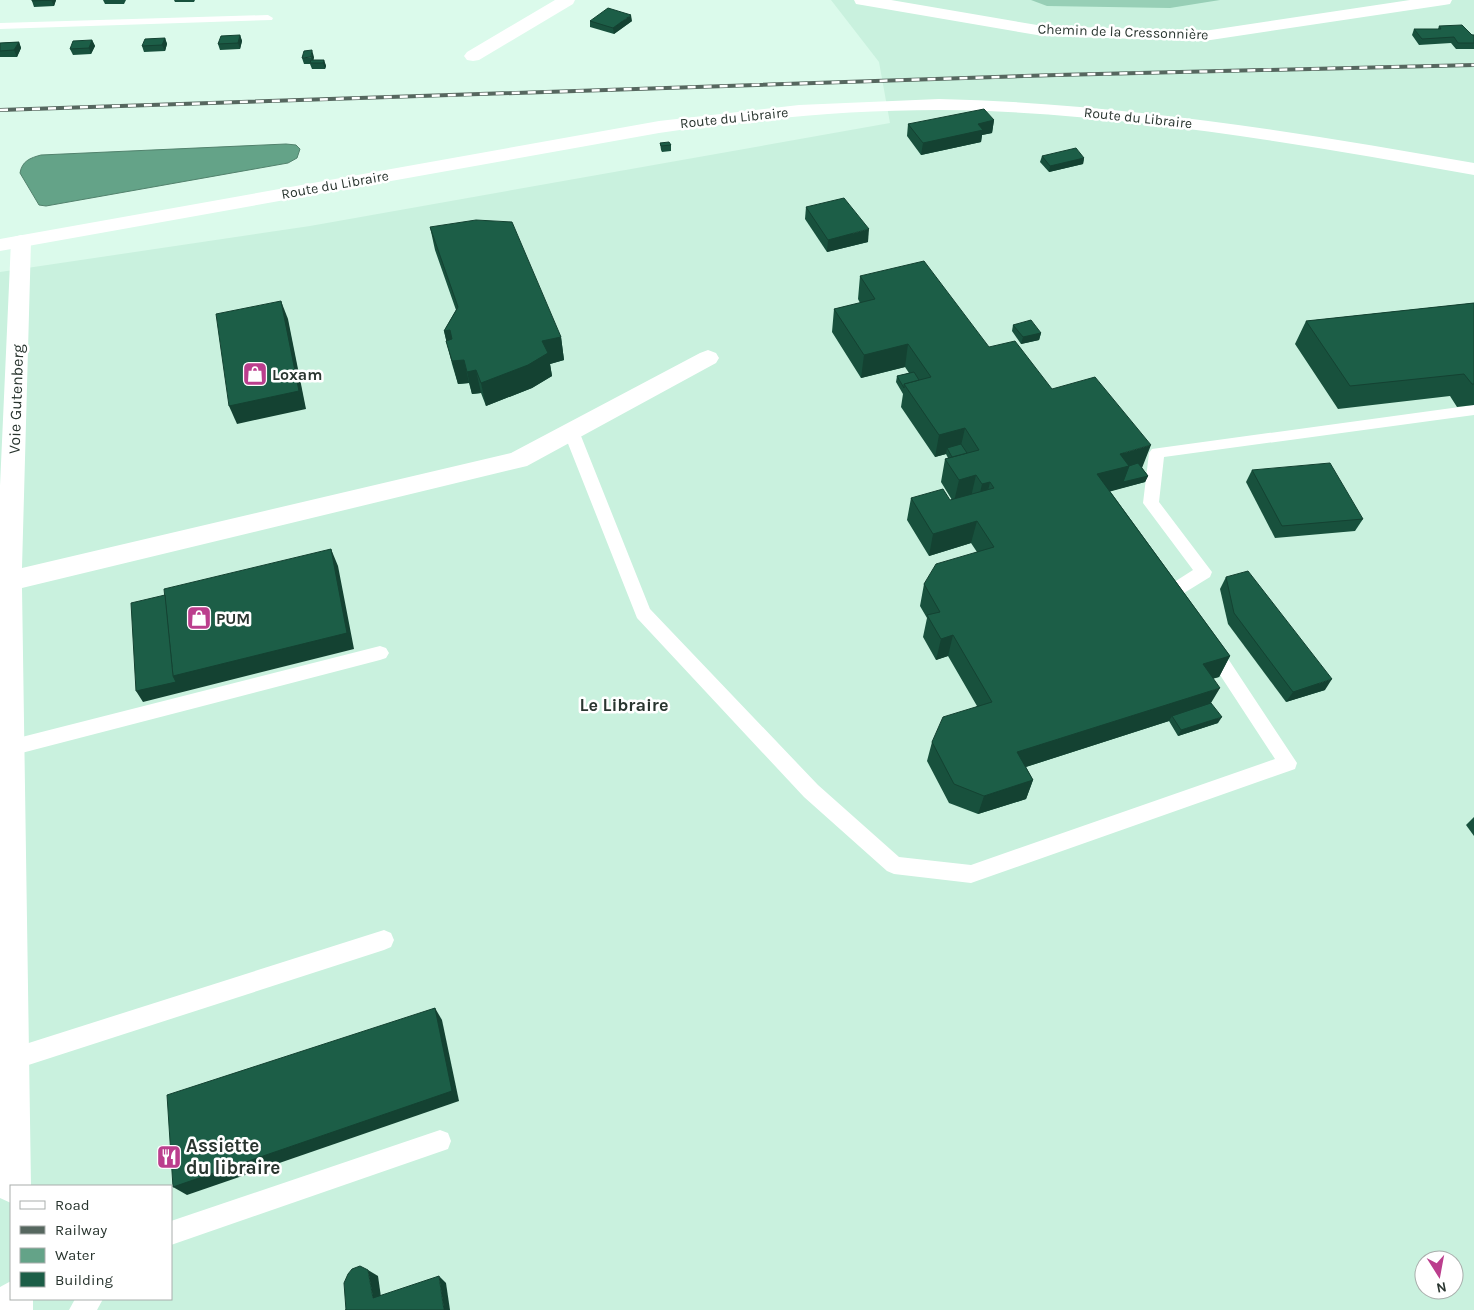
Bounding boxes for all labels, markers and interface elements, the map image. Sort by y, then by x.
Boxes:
street label: Chemin de la Cressonnière [1037,21,1209,43]
street label: Route du Libraire [679,104,789,132]
street label: Route du Libraire [1083,104,1193,132]
street label: Route du Libraire [280,167,390,203]
street label: Voie Gutenberg [5,344,27,454]
shop icon: Loxam [242,361,268,387]
place label: Loxam [272,365,322,384]
shop icon: PUM [186,605,212,631]
place label: PUM [216,609,250,628]
district label: Le Libraire [580,694,668,716]
place label: Assiette du libraire [186,1135,280,1179]
restaurant icon: Assiette du libraire [156,1144,182,1170]
legend [10,1185,172,1300]
text: Road [55,1196,90,1214]
text: Railway [55,1221,107,1239]
text: Water [55,1246,96,1264]
north arrow [1414,1250,1464,1300]
text: Building [55,1271,113,1289]
text: N [1435,1278,1448,1297]

